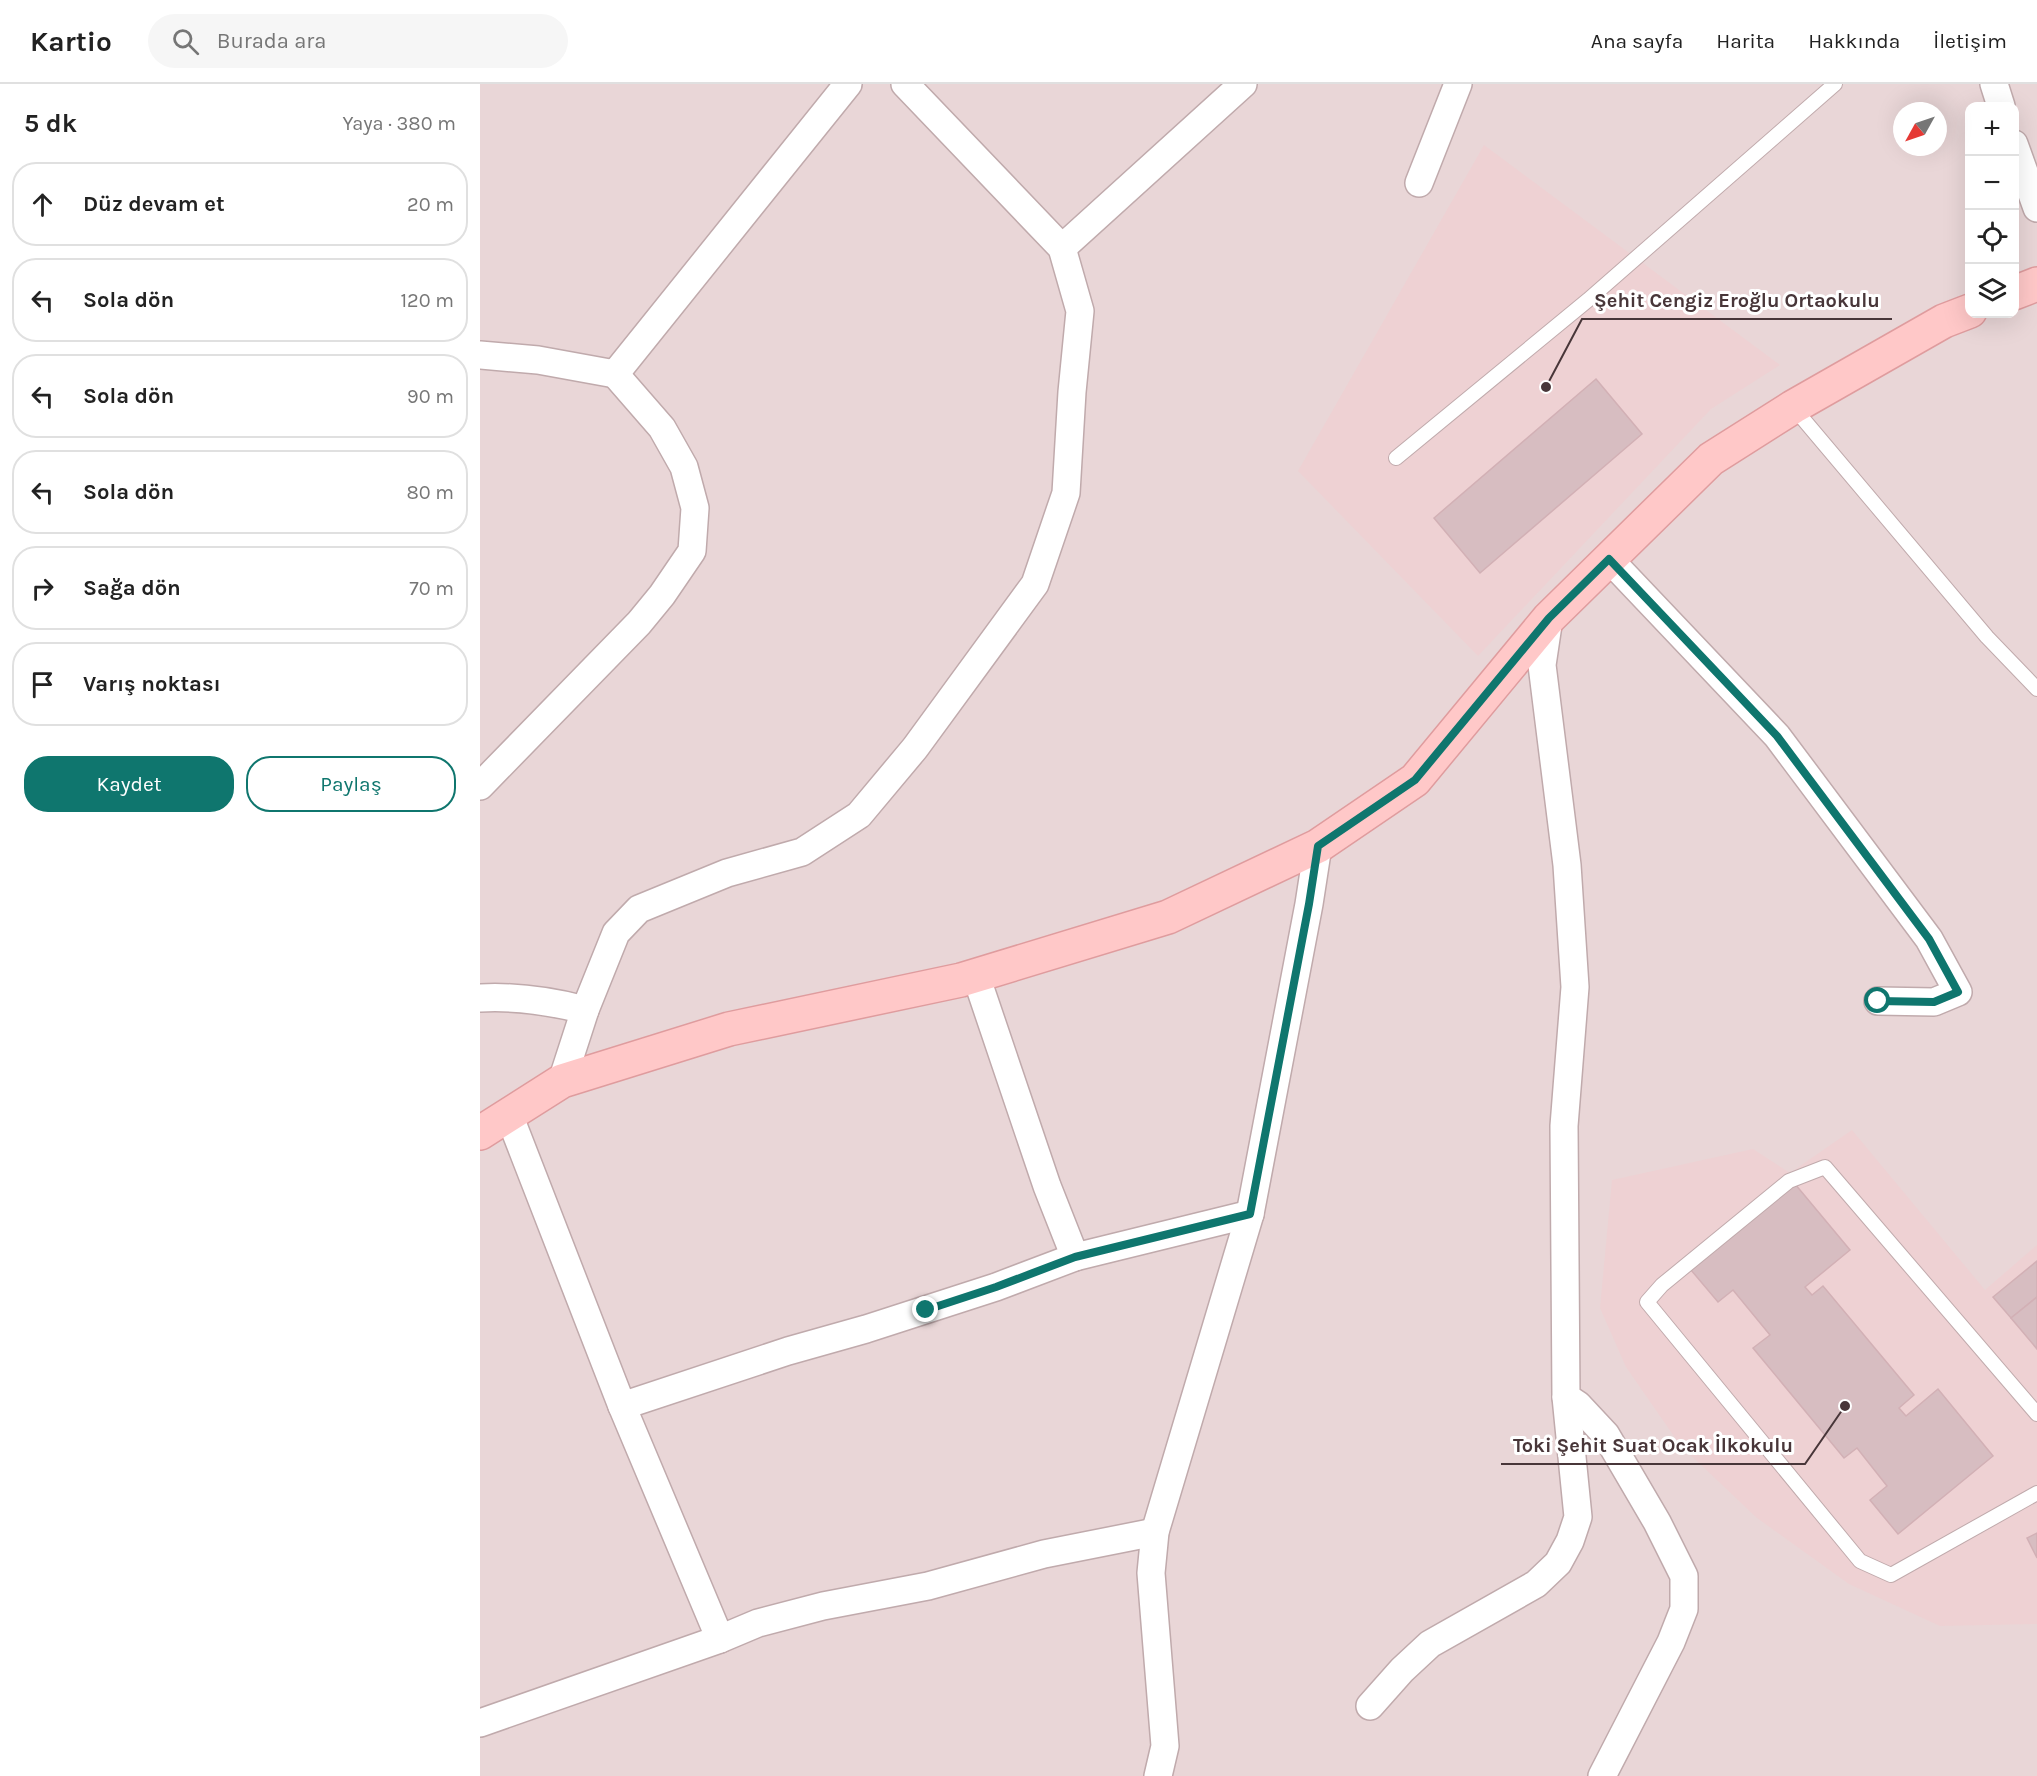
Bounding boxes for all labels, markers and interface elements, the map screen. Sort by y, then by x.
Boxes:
search box [148,14,568,68]
text: Kartio [30,25,112,58]
icon: search [169,25,202,58]
text: Burada ara [217,28,326,54]
text: Ana sayfa [1591,29,1683,53]
text: Harita [1716,29,1775,53]
text: Hakkında [1808,29,1900,53]
text: İletişim [1933,29,2007,53]
north arrow [1893,102,1947,156]
map controls [1965,102,2019,318]
button: + [1965,102,2019,156]
text: 5 dk [24,108,77,139]
text: Yaya · 380 m [342,112,456,135]
button: − [1965,156,2019,210]
icon: ahead [26,188,59,221]
text: Düz devam et [83,191,225,217]
text: 20 m [407,193,454,216]
button: locate [1965,210,2019,264]
button: layers [1965,264,2019,318]
callout: Şehit Cengiz Eroğlu Ortaokulu [1582,281,1892,319]
icon: left [26,284,59,317]
text: Sola dön [83,287,174,313]
text: 120 m [400,289,454,312]
text: Şehit Cengiz Eroğlu Ortaokulu [1594,289,1880,312]
icon: left [26,380,59,413]
text: Sola dön [83,383,174,409]
text: 90 m [407,385,454,408]
icon: left [26,476,59,509]
text: Sola dön [83,479,174,505]
text: 80 m [406,481,454,504]
icon: right [26,572,59,605]
text: Sağa dön [83,575,181,601]
text: 70 m [409,577,454,600]
icon: arrive [26,668,59,701]
text: Varış noktası [83,671,221,697]
button: Kaydet [24,756,234,812]
button: Paylaş [246,756,456,812]
route start [1864,987,1890,1013]
route end [912,1296,938,1322]
callout: Toki Şehit Suat Ocak İlkokulu [1501,1426,1805,1464]
text: Toki Şehit Suat Ocak İlkokulu [1513,1434,1793,1457]

